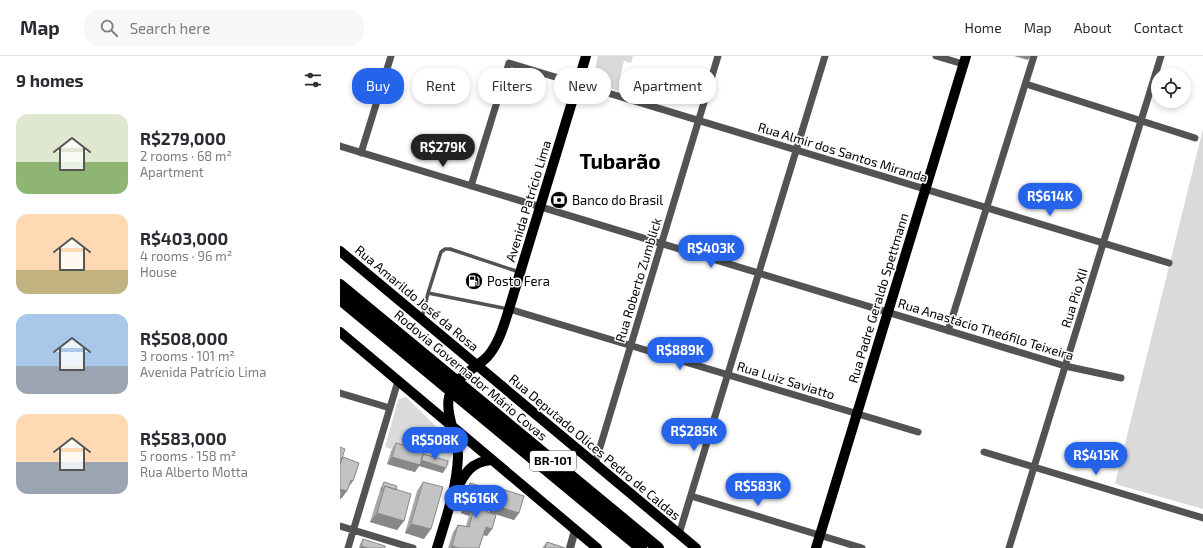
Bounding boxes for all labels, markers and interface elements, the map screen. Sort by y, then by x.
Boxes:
search box [84,10,364,46]
text: Map [20,16,60,39]
icon: search [98,17,120,39]
text: Search here [130,19,210,37]
text: Home [965,19,1002,36]
text: Map [1024,19,1052,36]
text: About [1074,19,1112,36]
text: Contact [1134,19,1183,36]
chip: Buy [352,68,404,104]
chip: Rent [412,68,470,104]
chip: Filters [478,68,546,104]
chip: New [554,68,611,104]
chip: Apartment [619,68,716,104]
map controls [1151,68,1191,108]
button: locate [1151,68,1191,108]
icon: filters [302,69,324,91]
text: 9 homes [16,70,84,90]
street label: Rua Almir dos Santos Miranda [756,118,930,186]
text: R$279,000 [140,128,226,148]
icon: home [48,130,96,178]
pin: R$279K [410,134,476,168]
street label: Avenida Patrício Lima [502,138,554,264]
text: R$279K [420,139,466,155]
text: 2 rooms · 68 m² [140,148,232,164]
district label: Tubarão [579,148,661,173]
text: Apartment [140,164,204,180]
pin: R$614K [1017,183,1083,217]
text: R$614K [1027,188,1073,204]
bank icon: Banco do Brasil [549,190,569,210]
place label: Banco do Brasil [572,192,663,208]
street label: Rua Padre Geraldo Spettmann [844,211,912,385]
street label: Rua Roberto Zumblick [611,215,665,344]
text: R$403,000 [140,228,228,248]
icon: home [48,230,96,278]
pin: R$403K [678,235,744,269]
text: R$403K [687,240,735,256]
street label: Rua Amarildo José da Rosa [352,242,482,354]
text: 4 rooms · 96 m² [140,248,232,264]
text: House [140,264,177,280]
street label: Rua Pio XII [1057,266,1091,330]
fuel station icon: Posto Fera [464,271,484,291]
place label: Posto Fera [487,273,550,289]
street label: Rua Anastácio Theófilo Teixeira [896,295,1076,363]
street label: Rodovia Governador Mário Covas [391,306,551,444]
text: R$508,000 [140,328,228,348]
icon: home [48,330,96,378]
pin: R$889K [647,337,713,371]
text: R$889K [656,342,704,358]
text: 3 rooms · 101 m² [140,348,235,364]
street label: Rua Luiz Saviatto [735,358,837,402]
text: Avenida Patrício Lima [140,364,266,380]
street label: Rua Deputado Olices Pedro de Caldas [506,371,684,523]
pin: R$285K [661,418,727,452]
text: R$285K [670,423,718,439]
pin: R$508K [402,427,468,461]
text: R$583,000 [140,428,227,448]
icon: home [48,430,96,478]
text: R$508K [411,432,459,448]
pin: R$415K [1063,442,1129,476]
text: R$415K [1073,447,1119,463]
text: 5 rooms · 158 m² [140,448,236,464]
road number: BR-101 [530,451,576,471]
text: Rua Alberto Motta [140,464,248,480]
pin: R$583K [725,473,791,507]
text: R$583K [735,478,781,494]
pin: R$616K [443,485,509,519]
text: R$616K [453,490,499,506]

